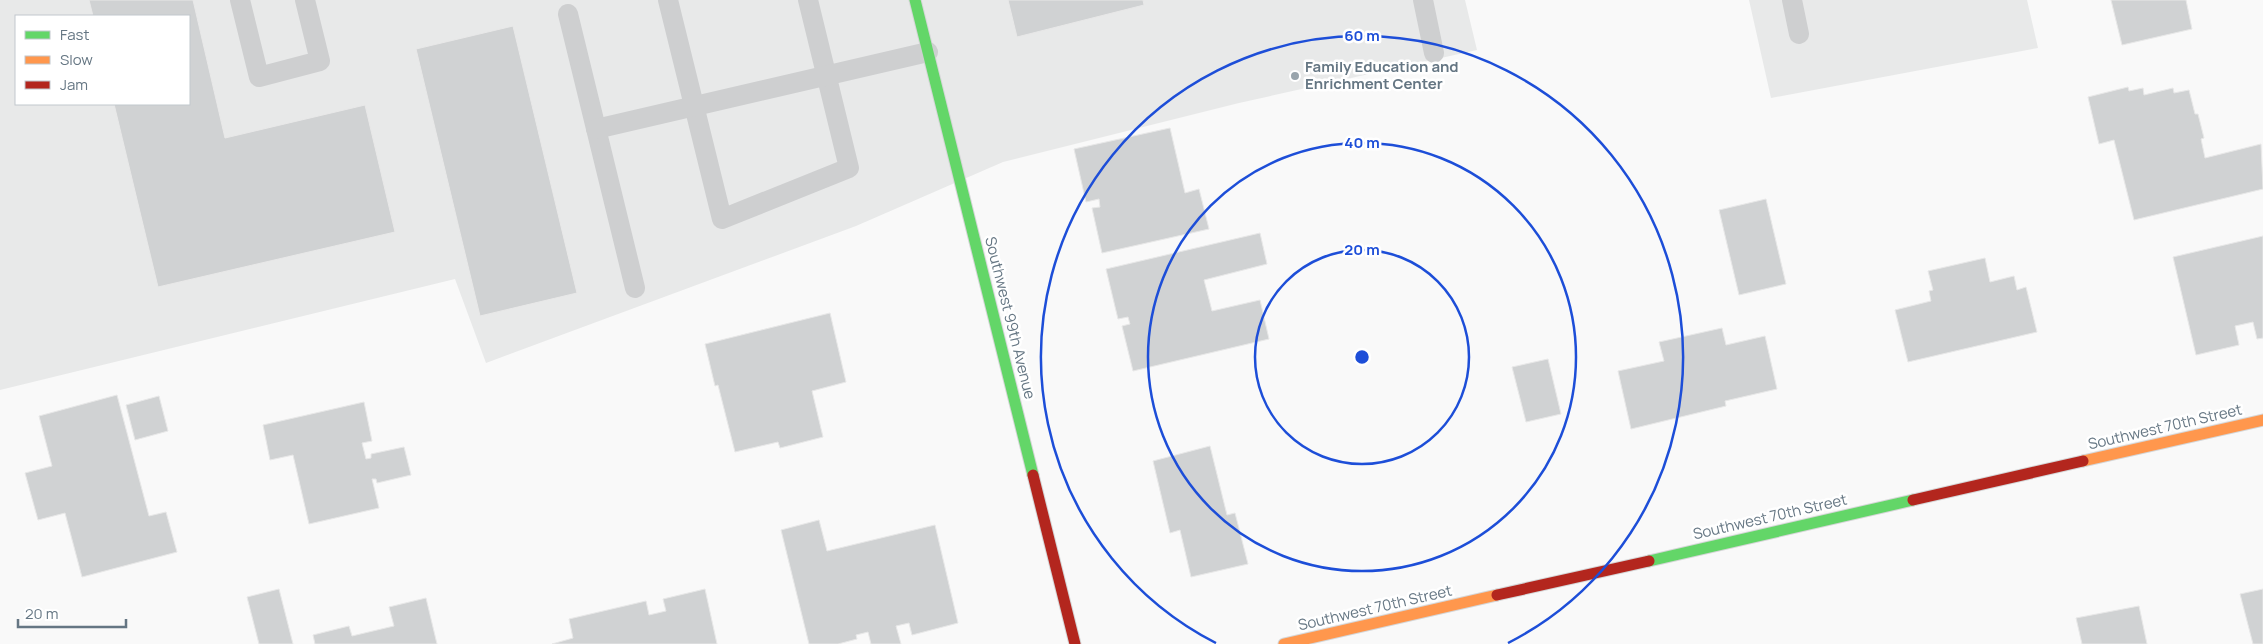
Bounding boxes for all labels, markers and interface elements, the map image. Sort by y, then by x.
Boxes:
legend [15,15,190,105]
text: Fast [60,24,89,45]
text: 60 m [1344,25,1380,46]
text: Slow [60,49,93,70]
place label: Family Education and Enrichment Center [1305,56,1459,94]
marker: Family Education and Enrichment Center [1289,70,1301,82]
text: Jam [60,74,88,95]
text: 40 m [1344,132,1380,153]
street label: Southwest 99th Avenue [980,234,1041,402]
text: 20 m [1344,239,1380,260]
centre of rings [1353,348,1371,366]
street label: Southwest 70th Street [2086,399,2244,454]
street label: Southwest 70th Street [1691,489,1849,544]
street label: Southwest 70th Street [1296,580,1454,635]
scale bar [18,596,125,628]
text: 20 m [25,603,58,624]

